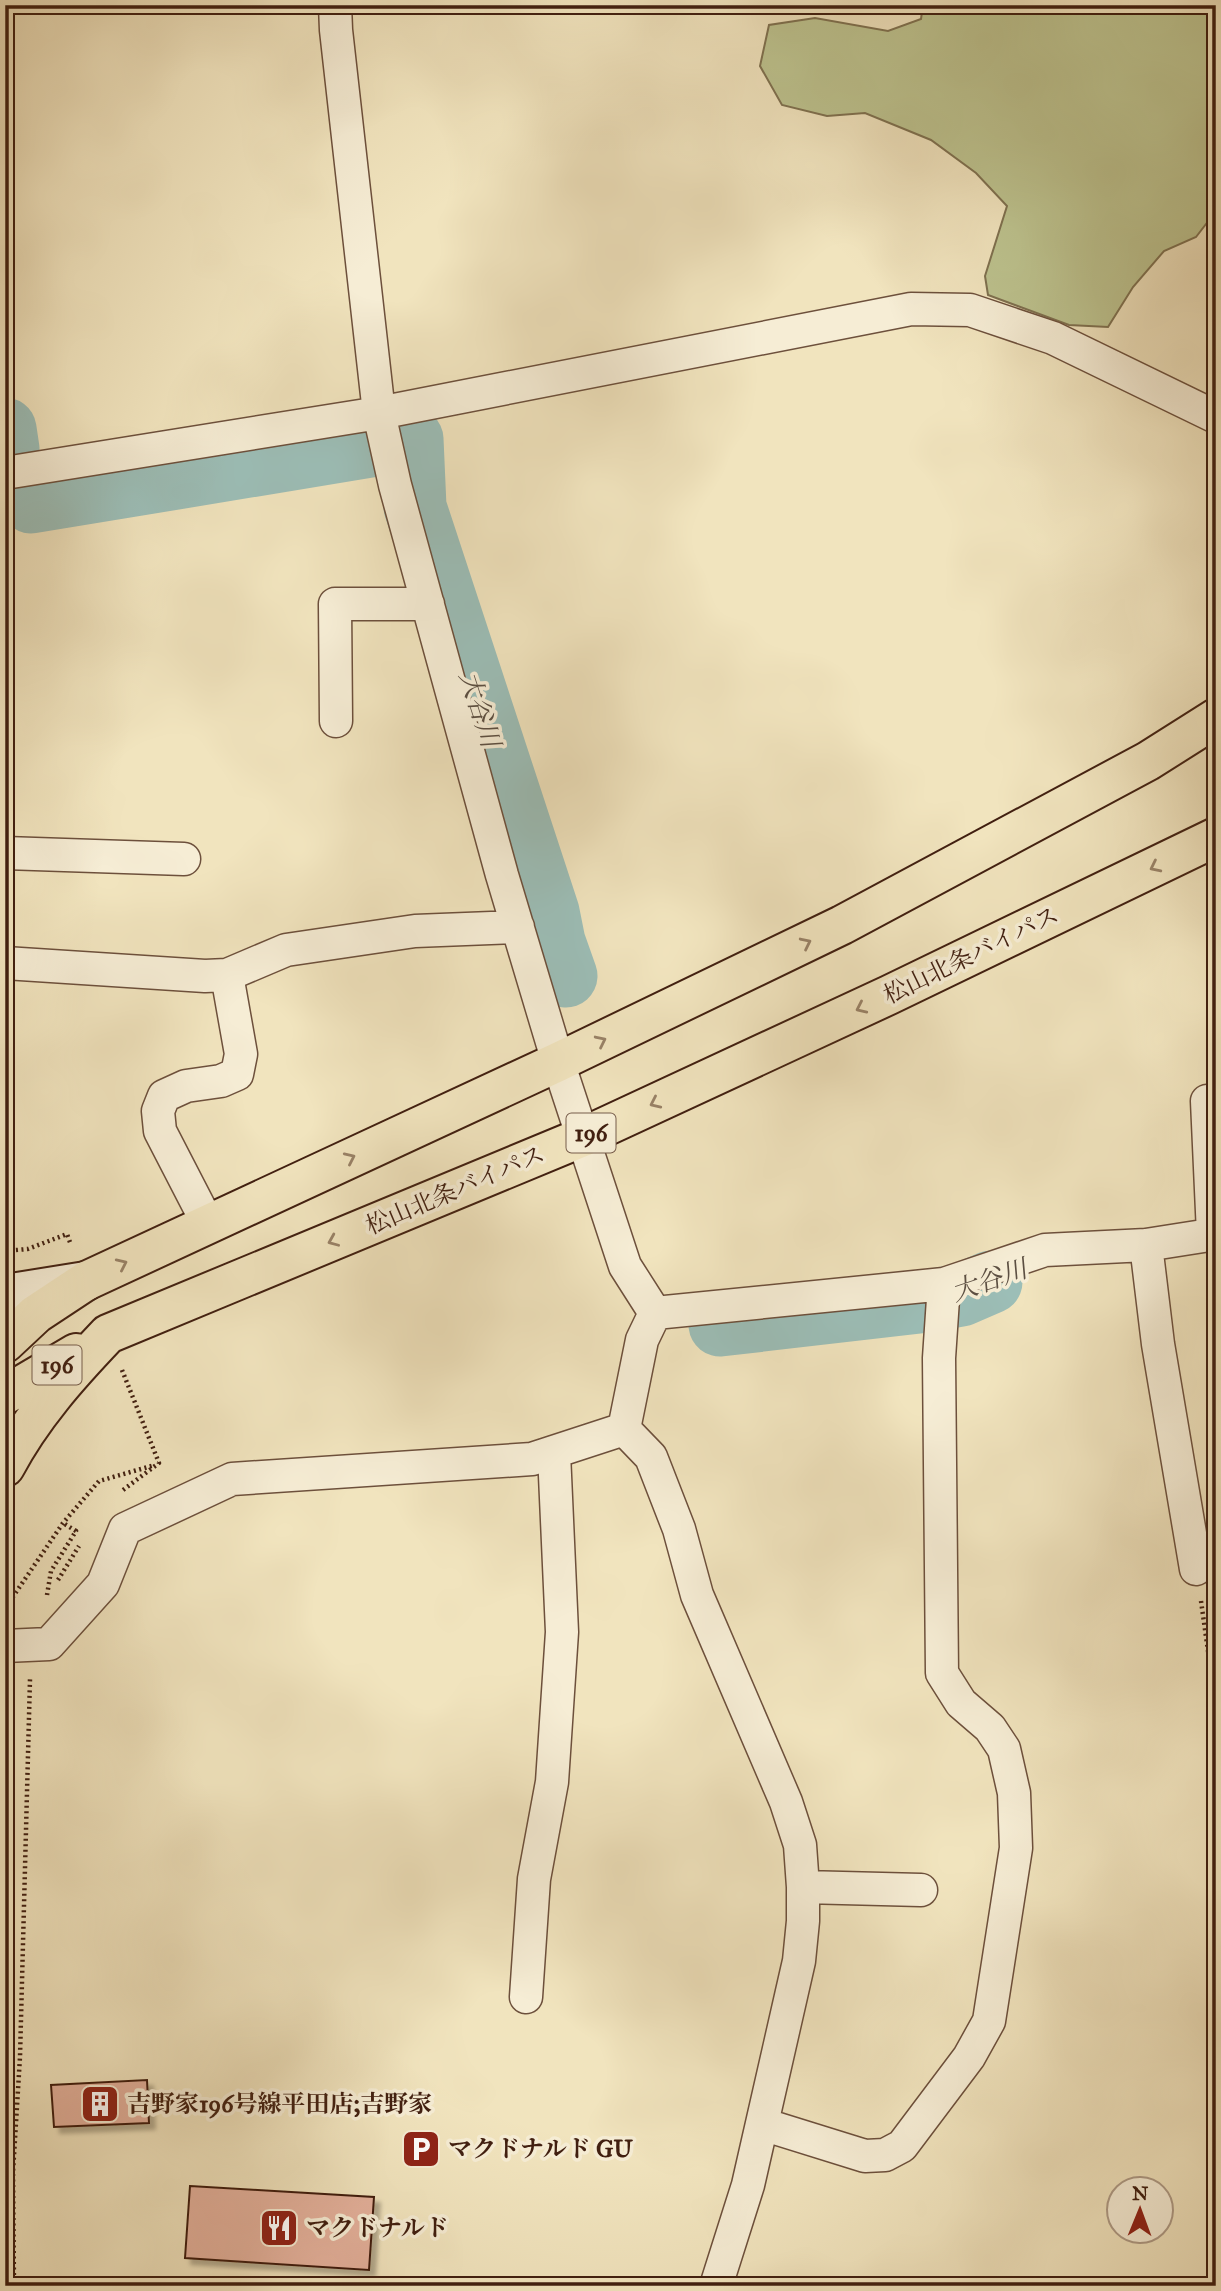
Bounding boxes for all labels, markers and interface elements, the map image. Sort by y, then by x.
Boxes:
water label: 大谷川 [453,667,508,754]
one-way arrow [1150,859,1162,873]
street label: 松山北条バイパス [878,900,1064,1010]
one-way arrow [799,937,811,951]
one-way arrow [856,1000,868,1014]
one-way arrow [594,1035,606,1049]
one-way arrow [650,1095,662,1109]
road number: 196 [566,1114,616,1152]
street label: 松山北条バイパス [361,1139,549,1241]
one-way arrow [343,1152,355,1166]
one-way arrow [328,1233,340,1247]
water label: 大谷川 [947,1251,1034,1308]
one-way arrow [115,1259,127,1273]
road number: 196 [32,1346,82,1384]
building icon: 吉野家196号線平田店;吉野家 [79,2083,121,2125]
place label: 吉野家196号線平田店;吉野家 [127,2089,432,2119]
parking icon: マクドナルド GU [400,2128,442,2170]
place label: マクドナルド GU [448,2134,634,2164]
north arrow [1106,2176,1176,2246]
text: N [1132,2182,1149,2205]
restaurant icon: マクドナルド [258,2207,300,2249]
place label: マクドナルド [306,2213,449,2243]

